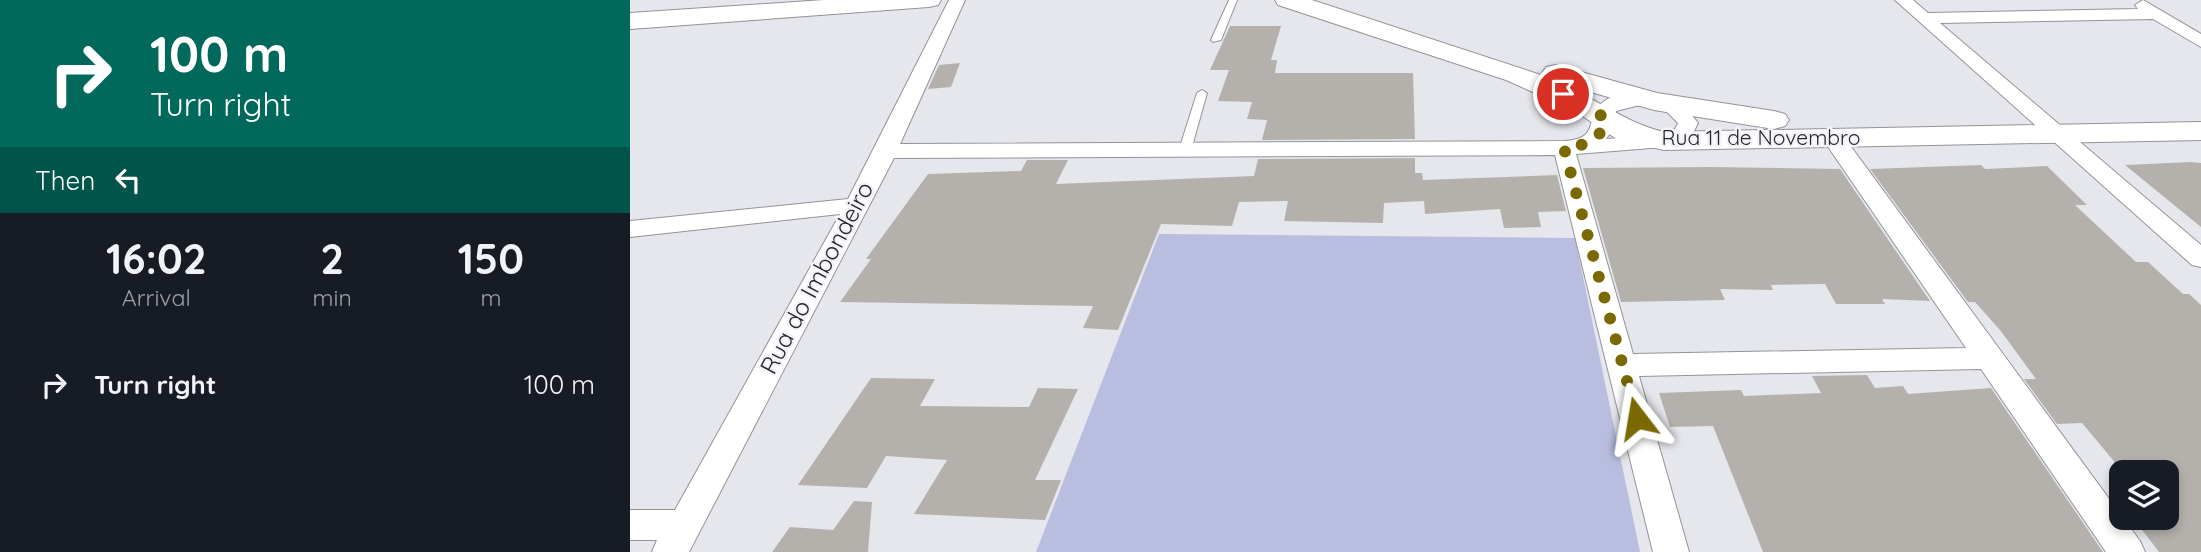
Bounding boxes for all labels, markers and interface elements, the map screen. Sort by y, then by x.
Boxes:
text: 100 m [150,23,288,84]
icon: right [35,28,126,119]
pin [1533,64,1593,124]
icon: arrive [1544,75,1582,113]
text: Turn right [150,84,291,124]
street label: Rua 11 de Novembro [1662,124,1860,150]
icon: left [109,161,147,199]
text: Then [35,164,95,197]
street label: Rua do Imbondeiro [753,176,879,379]
text: 16:02 [106,232,207,285]
text: 2 [320,232,344,285]
text: 150 [458,232,524,285]
text: Arrival [122,283,191,312]
text: min [313,283,352,312]
text: m [480,283,501,312]
icon: right [35,366,73,404]
text: Turn right [94,368,216,401]
text: 100 m [524,368,595,401]
position arrow [1600,381,1674,455]
map controls [2109,460,2179,530]
button: layers [2109,460,2179,530]

